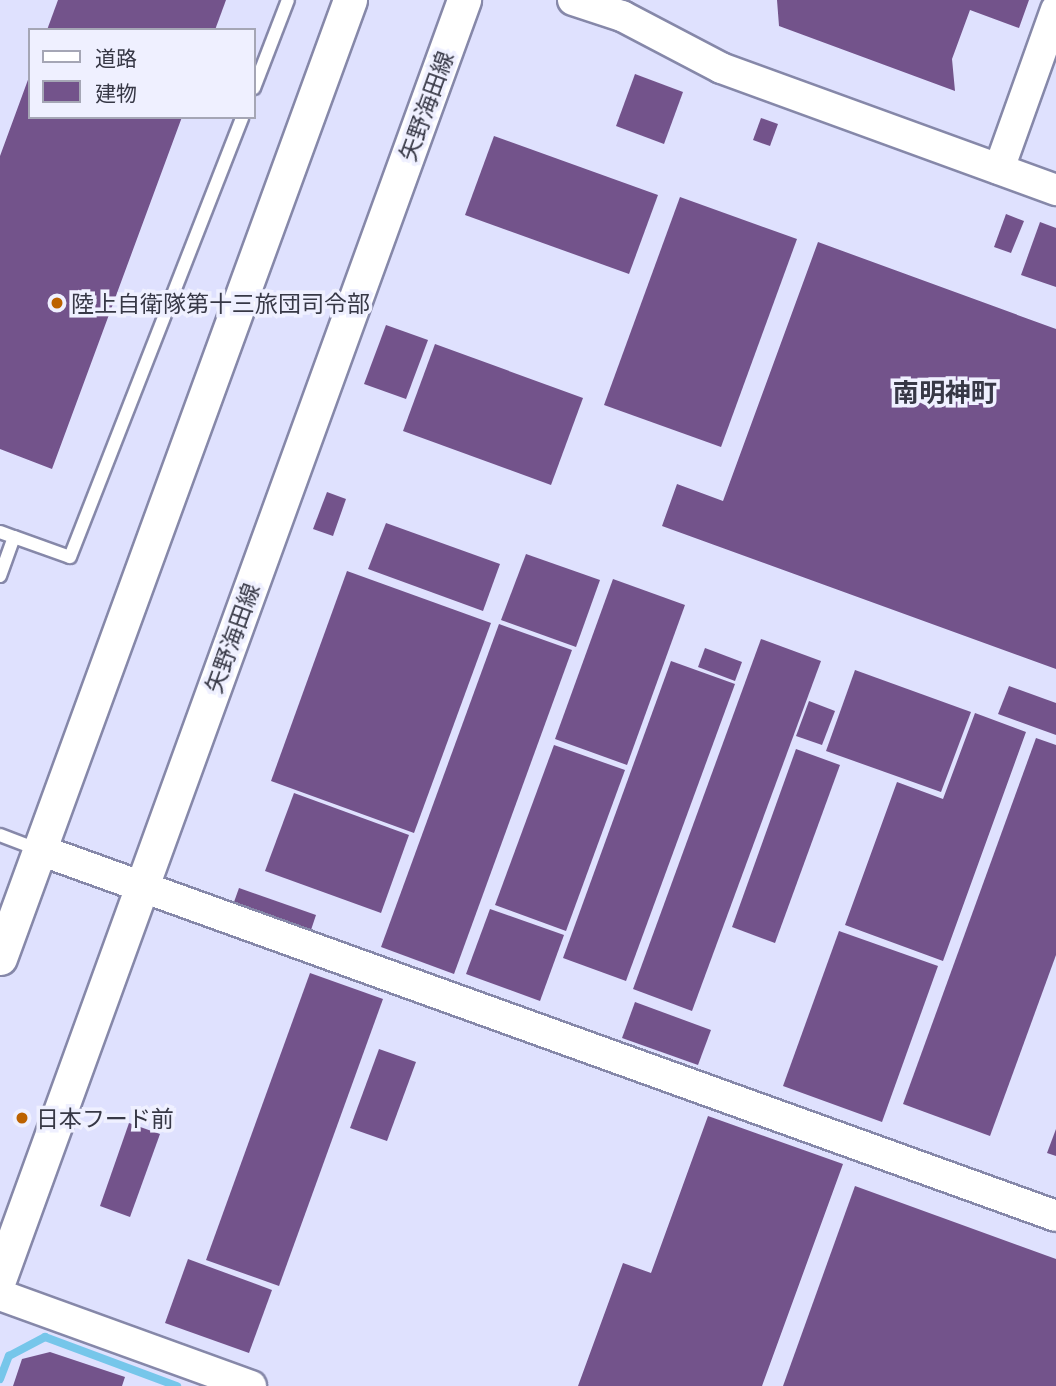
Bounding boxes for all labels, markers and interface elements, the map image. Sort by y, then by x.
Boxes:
legend [28,28,256,119]
text: 道路 [95,45,137,70]
street label: 矢野海田線 [393,47,459,165]
text: 建物 [95,80,137,105]
place label: 陸上自衛隊第十三旅団司令部 [71,289,370,317]
marker: 陸上自衛隊第十三旅団司令部 [49,295,65,311]
district label: 南明神町 [893,377,997,409]
street label: 矢野海田線 [199,579,265,697]
place label: 日本フード前 [36,1104,174,1132]
marker: 日本フード前 [14,1110,30,1126]

